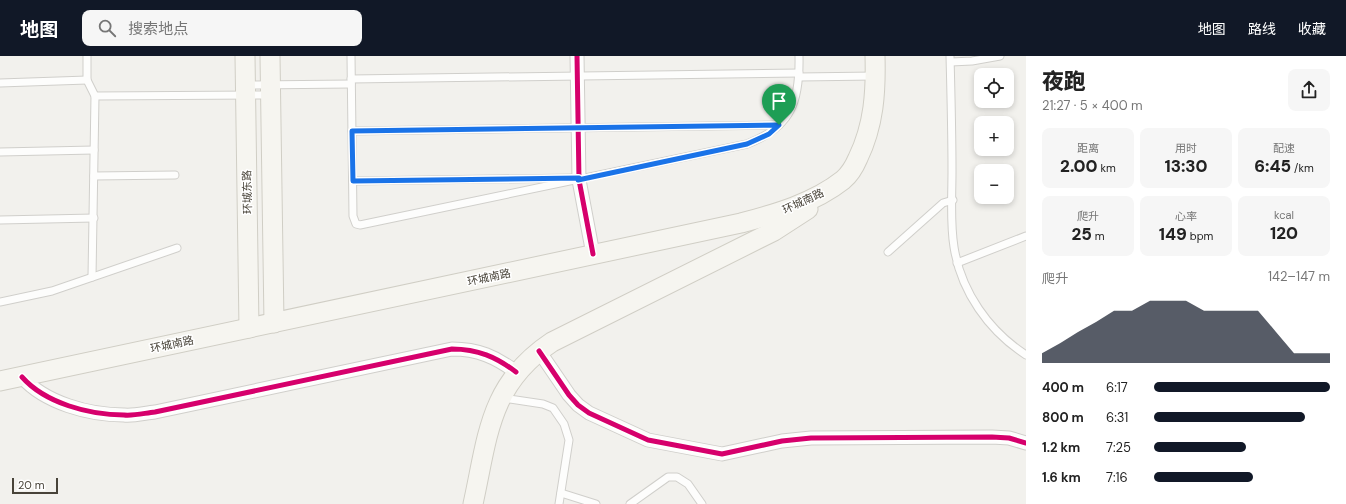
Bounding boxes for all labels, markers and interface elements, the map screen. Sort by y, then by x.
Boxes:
search box [82,10,362,46]
text: 地图 [20,17,58,42]
icon: search [96,17,118,39]
text: 搜索地点 [128,19,188,39]
text: 地图 [1198,20,1226,38]
text: 路线 [1248,20,1276,38]
text: 收藏 [1298,20,1326,38]
text: 夜跑 [1042,67,1086,96]
map controls [974,68,1014,204]
button: locate [974,68,1014,108]
button: share [1288,69,1330,111]
pin [762,84,796,125]
icon: arrive [768,90,790,112]
text: 21:27 · 5 × 400 m [1042,97,1143,114]
button: + [974,116,1014,156]
text: 距离 [1077,141,1099,155]
text: 用时 [1175,141,1197,155]
text: 配速 [1273,141,1295,155]
text: 2.00 [1060,155,1098,177]
text: 13:30 [1164,155,1208,177]
text: 6:45 [1254,155,1291,177]
text: km [1098,161,1116,175]
text: /km [1291,161,1314,175]
button: − [974,164,1014,204]
street label: 环城东路 [240,170,254,214]
street label: 环城南路 [780,185,826,217]
text: kcal [1274,208,1294,222]
text: 爬升 [1077,209,1099,223]
text: 心率 [1175,209,1197,223]
text: 120 [1270,222,1298,244]
text: 25 [1071,223,1092,245]
text: 149 [1159,223,1187,245]
text: m [1092,229,1105,243]
text: bpm [1187,229,1213,243]
street label: 环城南路 [466,266,512,288]
text: 142–147 m [1268,268,1330,285]
text: 爬升 [1042,270,1068,287]
street label: 环城南路 [149,333,195,355]
text: 400 m [1042,379,1084,396]
text: 6:17 [1106,379,1128,396]
text: 800 m [1042,409,1084,426]
text: 6:31 [1106,409,1128,426]
text: 1.2 km [1042,439,1080,456]
text: 7:25 [1106,439,1131,456]
text: 1.6 km [1042,469,1081,486]
text: 7:16 [1106,469,1128,486]
scale bar [12,476,58,495]
text: 20 m [18,478,44,492]

